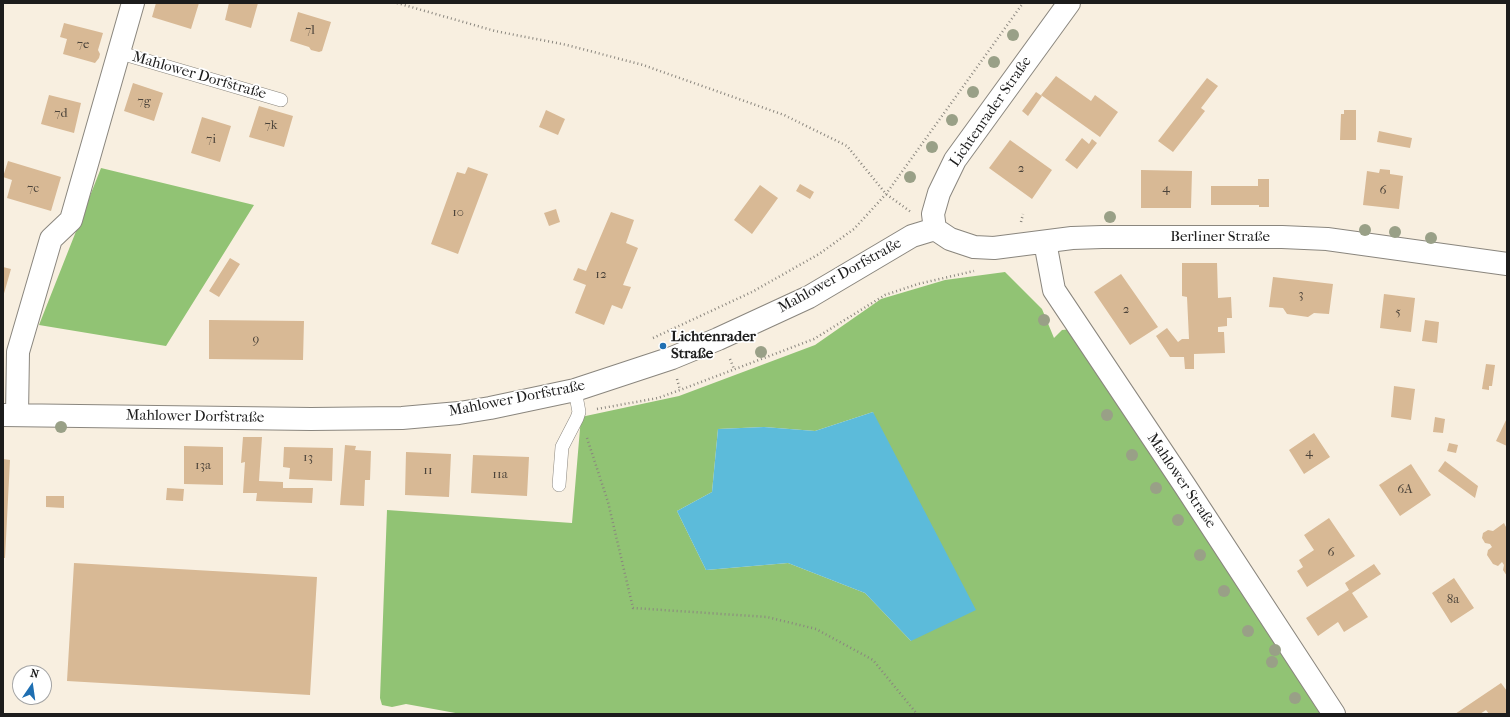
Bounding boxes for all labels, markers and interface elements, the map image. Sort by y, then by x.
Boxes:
house number: 7l [305,23,315,39]
house number: 7e [77,37,89,53]
street label: Mahlower Dorfstraße [130,48,268,104]
street label: Lichtenrader Straße [946,53,1036,171]
house number: 7g [137,94,151,110]
house number: 7d [54,106,68,122]
house number: 7k [265,118,277,134]
house number: 7i [206,132,216,148]
house number: 2 [1018,161,1024,177]
house number: 7c [27,181,39,197]
house number: 4 [1162,181,1170,197]
house number: 6 [1379,183,1387,199]
house number: 10 [452,205,464,221]
street label: Berliner Straße [1170,228,1270,246]
street label: Mahlower Dorfstraße [775,235,905,317]
house number: 12 [595,267,607,283]
house number: 3 [1298,287,1304,303]
house number: 2 [1123,302,1129,318]
house number: 5 [1395,305,1401,321]
place label: Lichtenrader Straße [671,328,756,363]
house number: 9 [253,332,259,348]
marker: Lichtenrader Straße [658,341,668,351]
street label: Mahlower Dorfstraße [447,377,587,421]
street label: Mahlower Dorfstraße [126,407,264,427]
street label: Mahlower Straße [1143,430,1219,532]
house number: 4 [1305,445,1313,461]
house number: 13 [303,450,313,466]
house number: 13a [195,458,211,474]
house number: 11 [423,463,433,479]
house number: 11a [492,467,508,483]
house number: 6A [1397,482,1413,498]
house number: 6 [1327,545,1335,561]
house number: 8a [1447,592,1459,608]
north arrow [12,665,52,705]
text: N [29,667,40,681]

